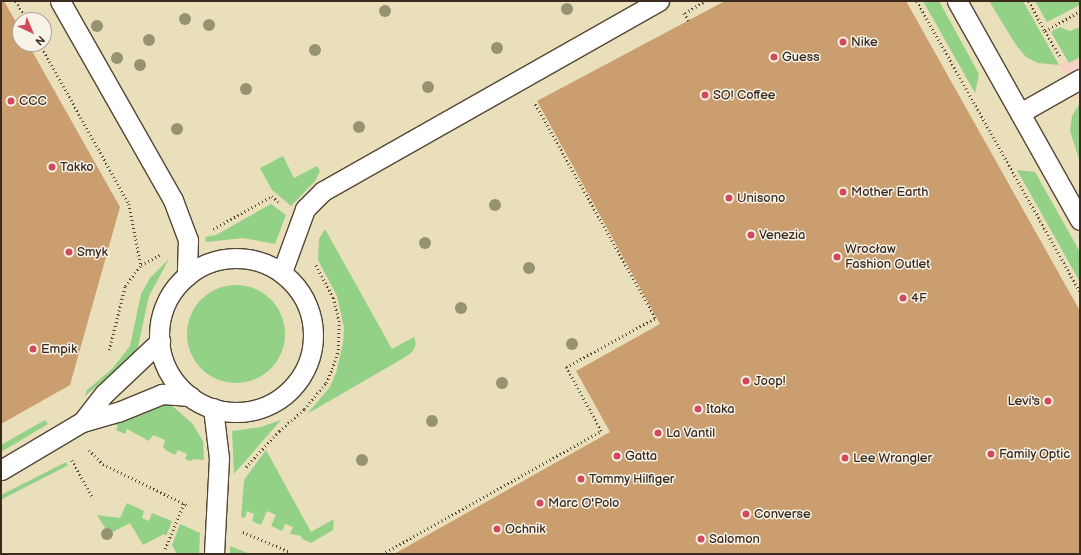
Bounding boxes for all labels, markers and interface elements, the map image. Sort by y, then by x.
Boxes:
north arrow [12,12,52,52]
text: N [33,33,47,48]
place label: Nike [851,34,878,50]
marker: Nike [838,37,848,47]
place label: Guess [782,49,820,65]
marker: Guess [769,52,779,62]
place label: SO! Coffee [713,87,776,103]
marker: SO! Coffee [700,90,710,100]
place label: CCC [19,93,47,109]
marker: CCC [6,96,16,106]
place label: Takko [60,159,94,175]
marker: Takko [47,162,57,172]
place label: Mother Earth [851,184,928,200]
marker: Mother Earth [838,187,848,197]
place label: Unisono [737,190,785,206]
marker: Unisono [724,193,734,203]
place label: Venezia [759,227,805,243]
marker: Venezia [746,230,756,240]
place label: Wrocław Fashion Outlet [845,242,930,273]
place label: Smyk [77,244,108,260]
marker: Smyk [64,247,74,257]
marker: Wrocław Fashion Outlet [832,252,842,262]
place label: 4F [911,290,927,306]
marker: 4F [898,293,908,303]
place label: Empik [41,341,77,357]
marker: Empik [28,344,38,354]
place label: Joop! [754,373,786,389]
marker: Joop! [741,376,751,386]
place label: Levi's [1008,393,1040,409]
marker: Levi's [1043,396,1053,406]
place label: Itaka [706,401,734,417]
marker: Itaka [693,404,703,414]
place label: La Vantil [666,425,716,441]
marker: La Vantil [653,428,663,438]
place label: Family Optic [999,446,1071,462]
place label: Gatta [625,448,657,464]
marker: Family Optic [986,449,996,459]
place label: Lee Wrangler [853,450,933,466]
marker: Gatta [612,451,622,461]
marker: Lee Wrangler [840,453,850,463]
place label: Tommy Hilfiger [589,471,675,487]
marker: Tommy Hilfiger [576,474,586,484]
place label: Marc O'Polo [548,495,619,511]
marker: Marc O'Polo [535,498,545,508]
place label: Converse [754,506,811,522]
marker: Converse [741,509,751,519]
place label: Ochnik [505,521,546,537]
marker: Ochnik [492,524,502,534]
place label: Salomon [709,531,760,547]
marker: Salomon [696,534,706,544]

